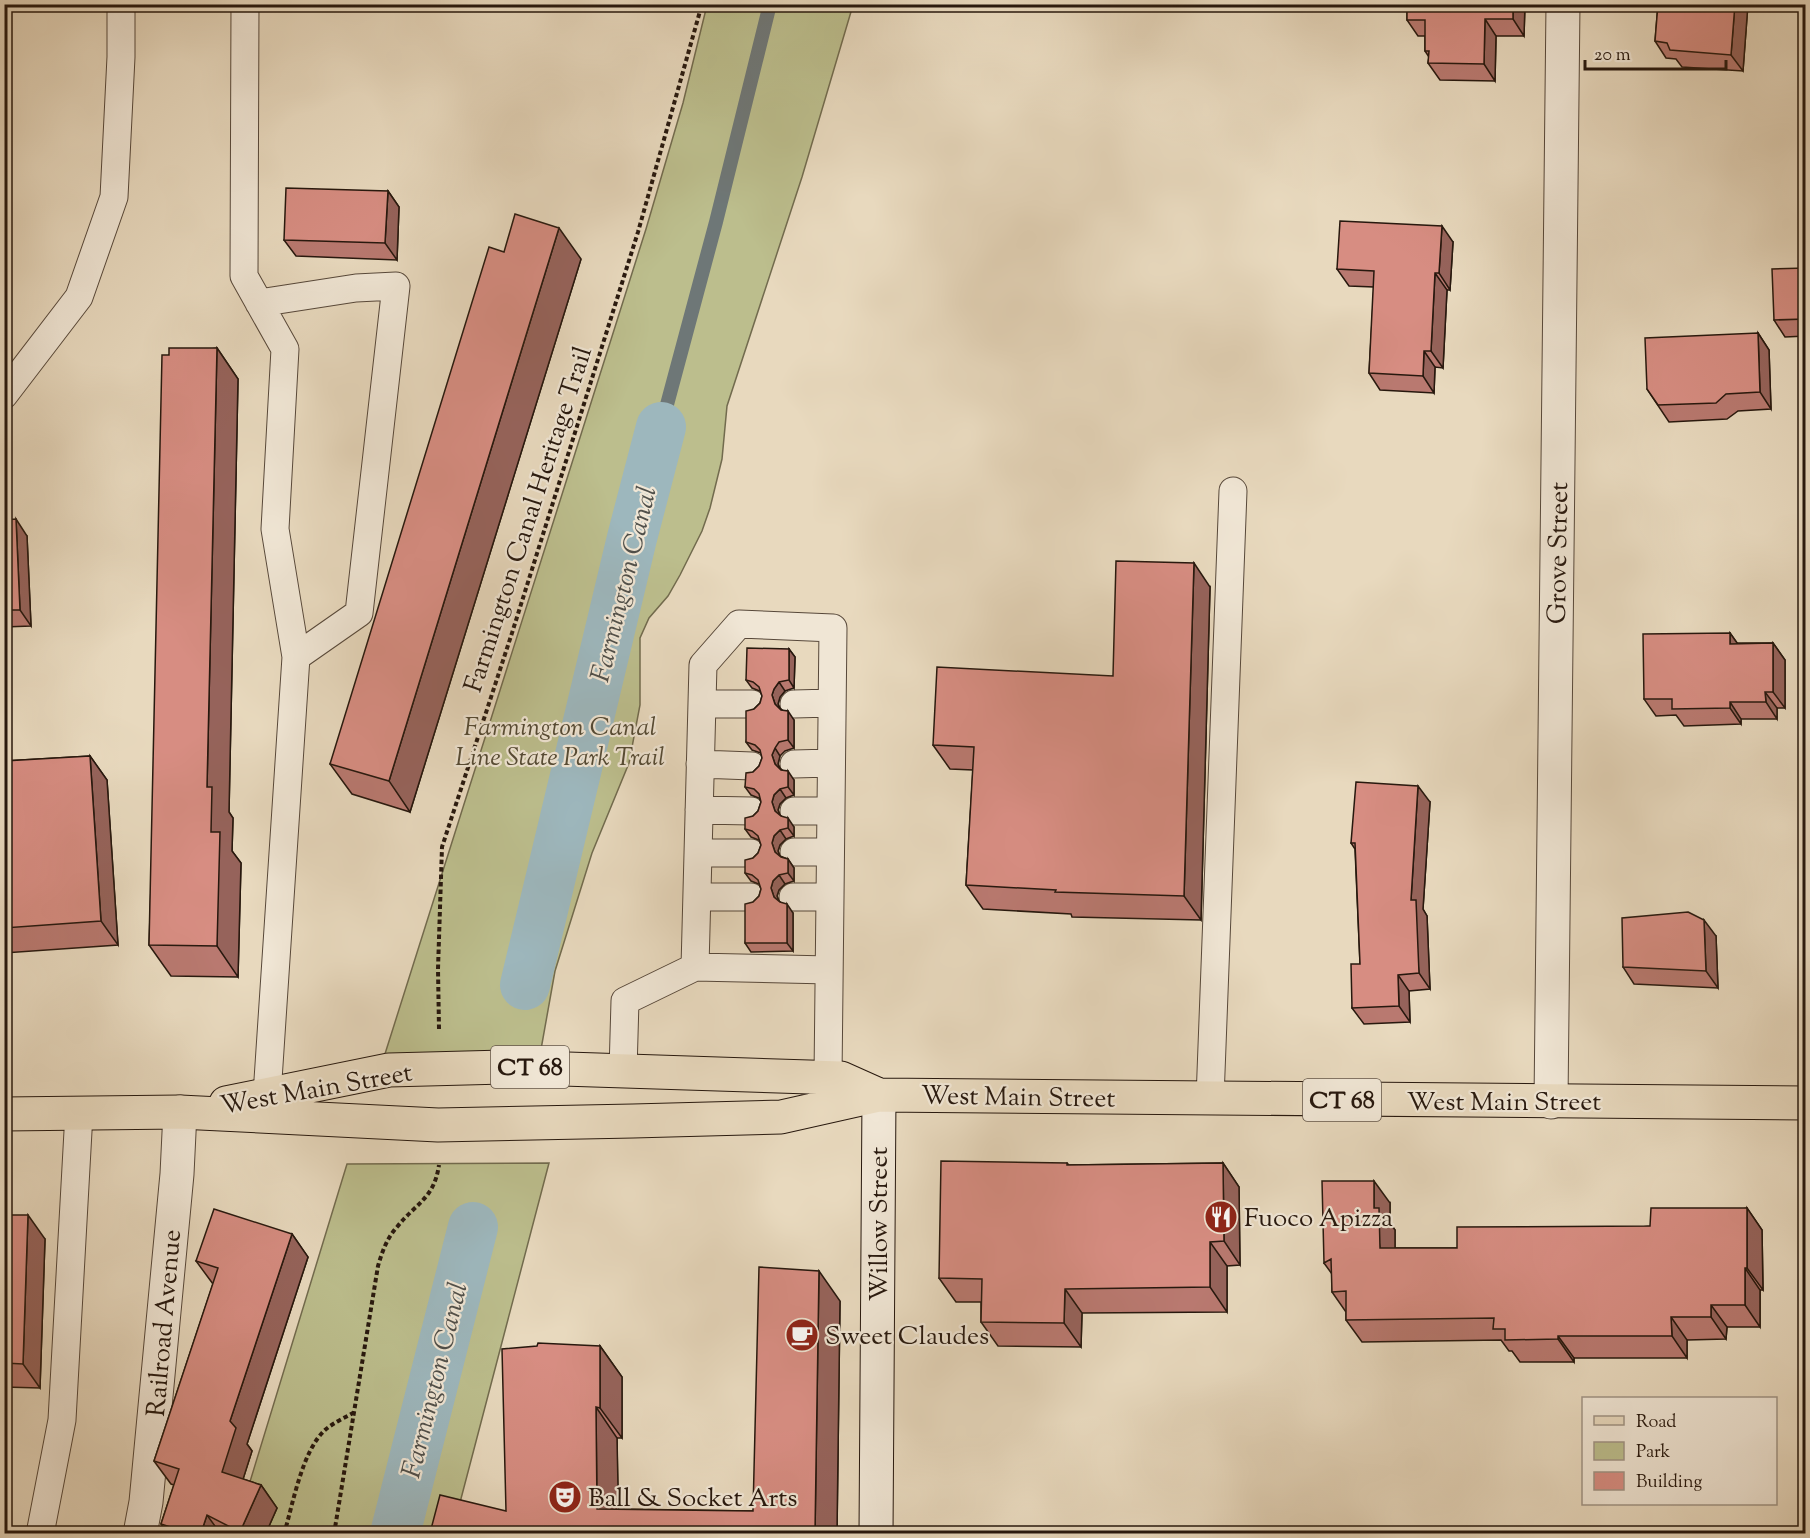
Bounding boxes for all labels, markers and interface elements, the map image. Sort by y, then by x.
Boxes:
scale bar [1585,33,1726,71]
text: 20 m [1594,43,1631,69]
street label: Farmington Canal Heritage Trail [456,342,603,697]
street label: Grove Street [1540,482,1579,624]
water label: Farmington Canal [582,483,669,687]
park label: Farmington Canal Line State Park Trail [455,710,665,777]
road number: CT 68 [491,1046,569,1088]
street label: West Main Street [217,1055,415,1126]
street label: West Main Street [920,1078,1116,1119]
road number: CT 68 [1303,1079,1381,1121]
street label: West Main Street [1407,1085,1601,1122]
street label: Willow Street [862,1147,899,1301]
restaurant icon: Fuoco Apizza [1203,1199,1239,1235]
place label: Fuoco Apizza [1244,1201,1393,1238]
street label: Railroad Avenue [139,1228,192,1418]
water label: Farmington Canal [393,1279,480,1483]
cafe icon: Sweet Claudes [784,1317,820,1353]
place label: Sweet Claudes [825,1319,989,1356]
legend [1582,1397,1777,1505]
text: Road [1636,1410,1676,1436]
text: Park [1636,1440,1671,1466]
text: Building [1636,1470,1702,1496]
theatre icon: Ball & Socket Arts [547,1479,583,1515]
place label: Ball & Socket Arts [588,1481,797,1518]

